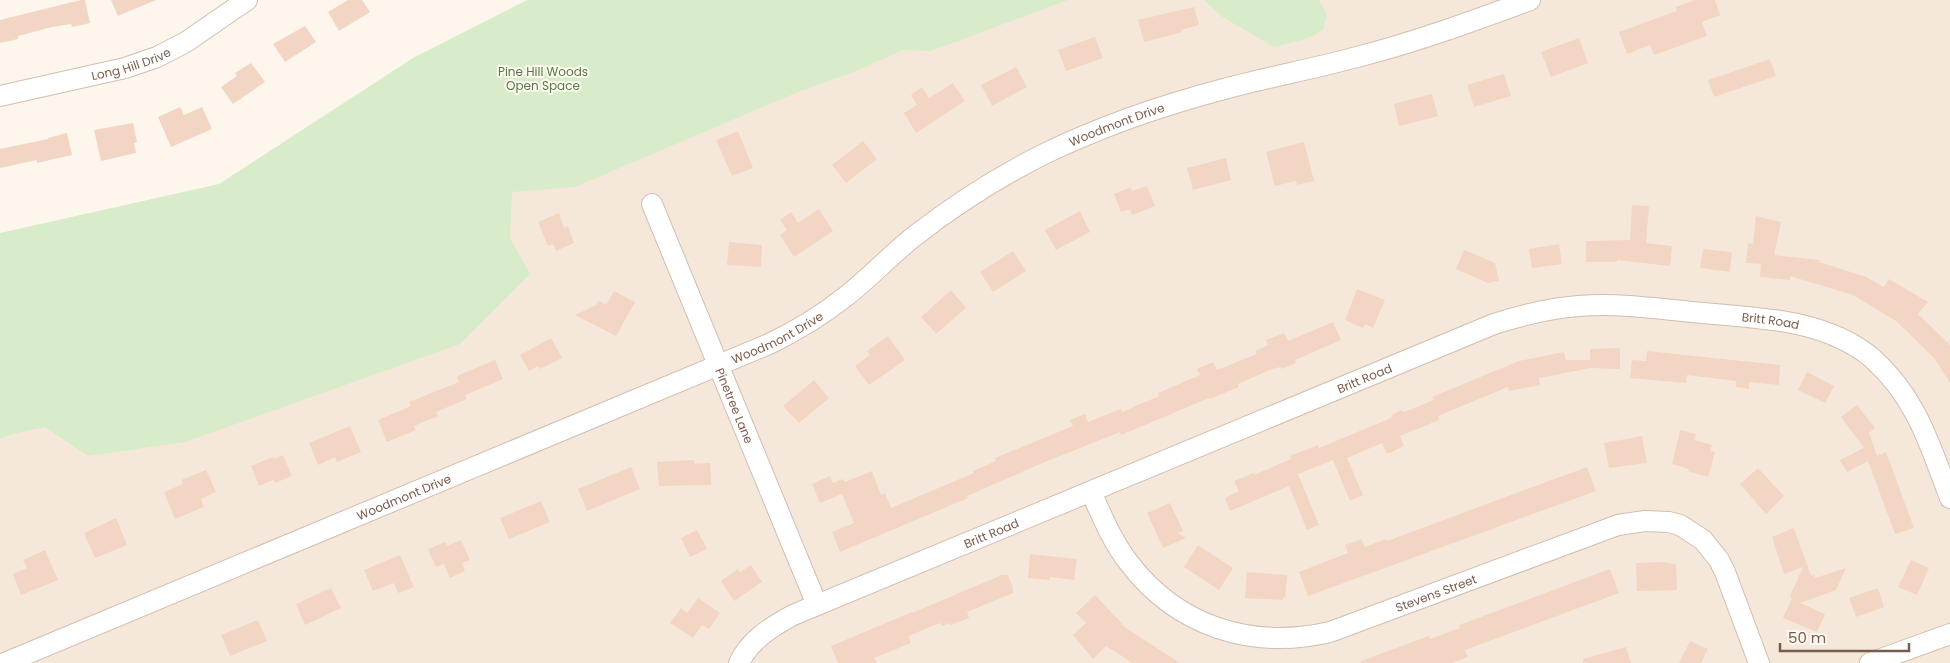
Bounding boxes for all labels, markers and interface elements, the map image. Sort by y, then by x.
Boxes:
street label: Long Hill Drive [90,43,174,84]
park label: Pine Hill Woods Open Space [498,63,588,94]
street label: Woodmont Drive [1066,98,1166,150]
street label: Woodmont Drive [729,307,826,367]
street label: Britt Road [1741,308,1801,333]
street label: Britt Road [1334,359,1394,397]
street label: Pinetree Lane [712,365,758,446]
street label: Woodmont Drive [354,469,453,524]
street label: Britt Road [961,514,1021,552]
street label: Stevens Street [1393,570,1479,616]
scale bar [1780,620,1909,652]
text: 50 m [1788,627,1826,648]

